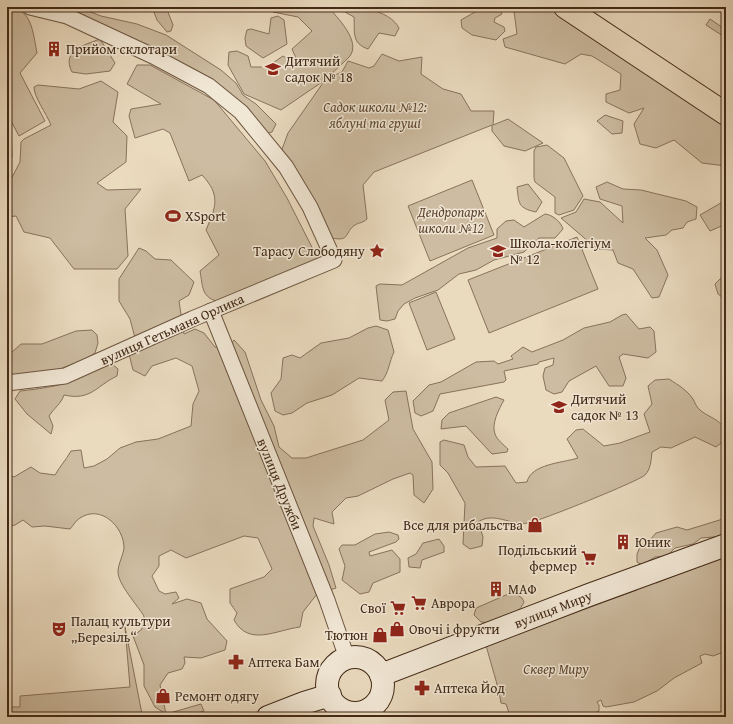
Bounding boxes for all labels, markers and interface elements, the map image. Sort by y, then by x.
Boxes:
place label: Прийом склотари [66,39,177,59]
building icon: Прийом склотари [45,40,63,58]
place label: Дитячий садок № 18 [284,51,353,87]
school or university icon: Дитячий садок № 18 [264,60,282,78]
park label: Садок школи №12: яблуні та груші [323,97,427,133]
park label: Дендропарк школи №12 [417,202,484,238]
place label: XSport [185,206,226,226]
sports icon: XSport [164,207,182,225]
place label: Школа-колегіум № 12 [510,233,611,269]
place label: Тарасу Слободяну [253,241,365,261]
place icon: Тарасу Слободяну [368,242,386,260]
school or university icon: Школа-колегіум № 12 [489,242,507,260]
street label: вулиця Гетьмана Орлика [97,288,247,370]
place label: Дитячий садок № 13 [570,389,639,425]
school or university icon: Дитячий садок № 13 [550,398,568,416]
street label: вулиця Дружби [252,435,308,533]
place label: Все для рибальства [403,515,523,535]
shop icon: Все для рибальства [526,516,544,534]
place label: Юник [635,532,671,552]
building icon: Юник [614,533,632,551]
place label: Подільський фермер [498,540,577,576]
supermarket icon: Подільський фермер [580,549,598,567]
place label: МАФ [508,579,537,599]
building icon: МАФ [487,580,505,598]
street label: вулиця Миру [511,585,595,633]
place label: Аврора [431,593,476,613]
supermarket icon: Аврора [410,594,428,612]
place label: Свої [360,598,387,618]
supermarket icon: Свої [389,599,407,617]
place label: Палац культури „Березіль“ [71,611,171,647]
place label: Овочі і фрукти [409,619,499,639]
theatre icon: Палац культури „Березіль“ [50,620,68,638]
shop icon: Овочі і фрукти [388,620,406,638]
place label: Тютюн [325,625,368,645]
shop icon: Тютюн [371,626,389,644]
place label: Аптека Бам [248,652,319,672]
pharmacy icon: Аптека Бам [227,653,245,671]
park label: Сквер Миру [523,659,589,679]
place label: Аптека Йод [434,678,505,698]
pharmacy icon: Аптека Йод [413,679,431,697]
place label: Ремонт одягу [175,686,259,706]
shop icon: Ремонт одягу [154,687,172,705]

